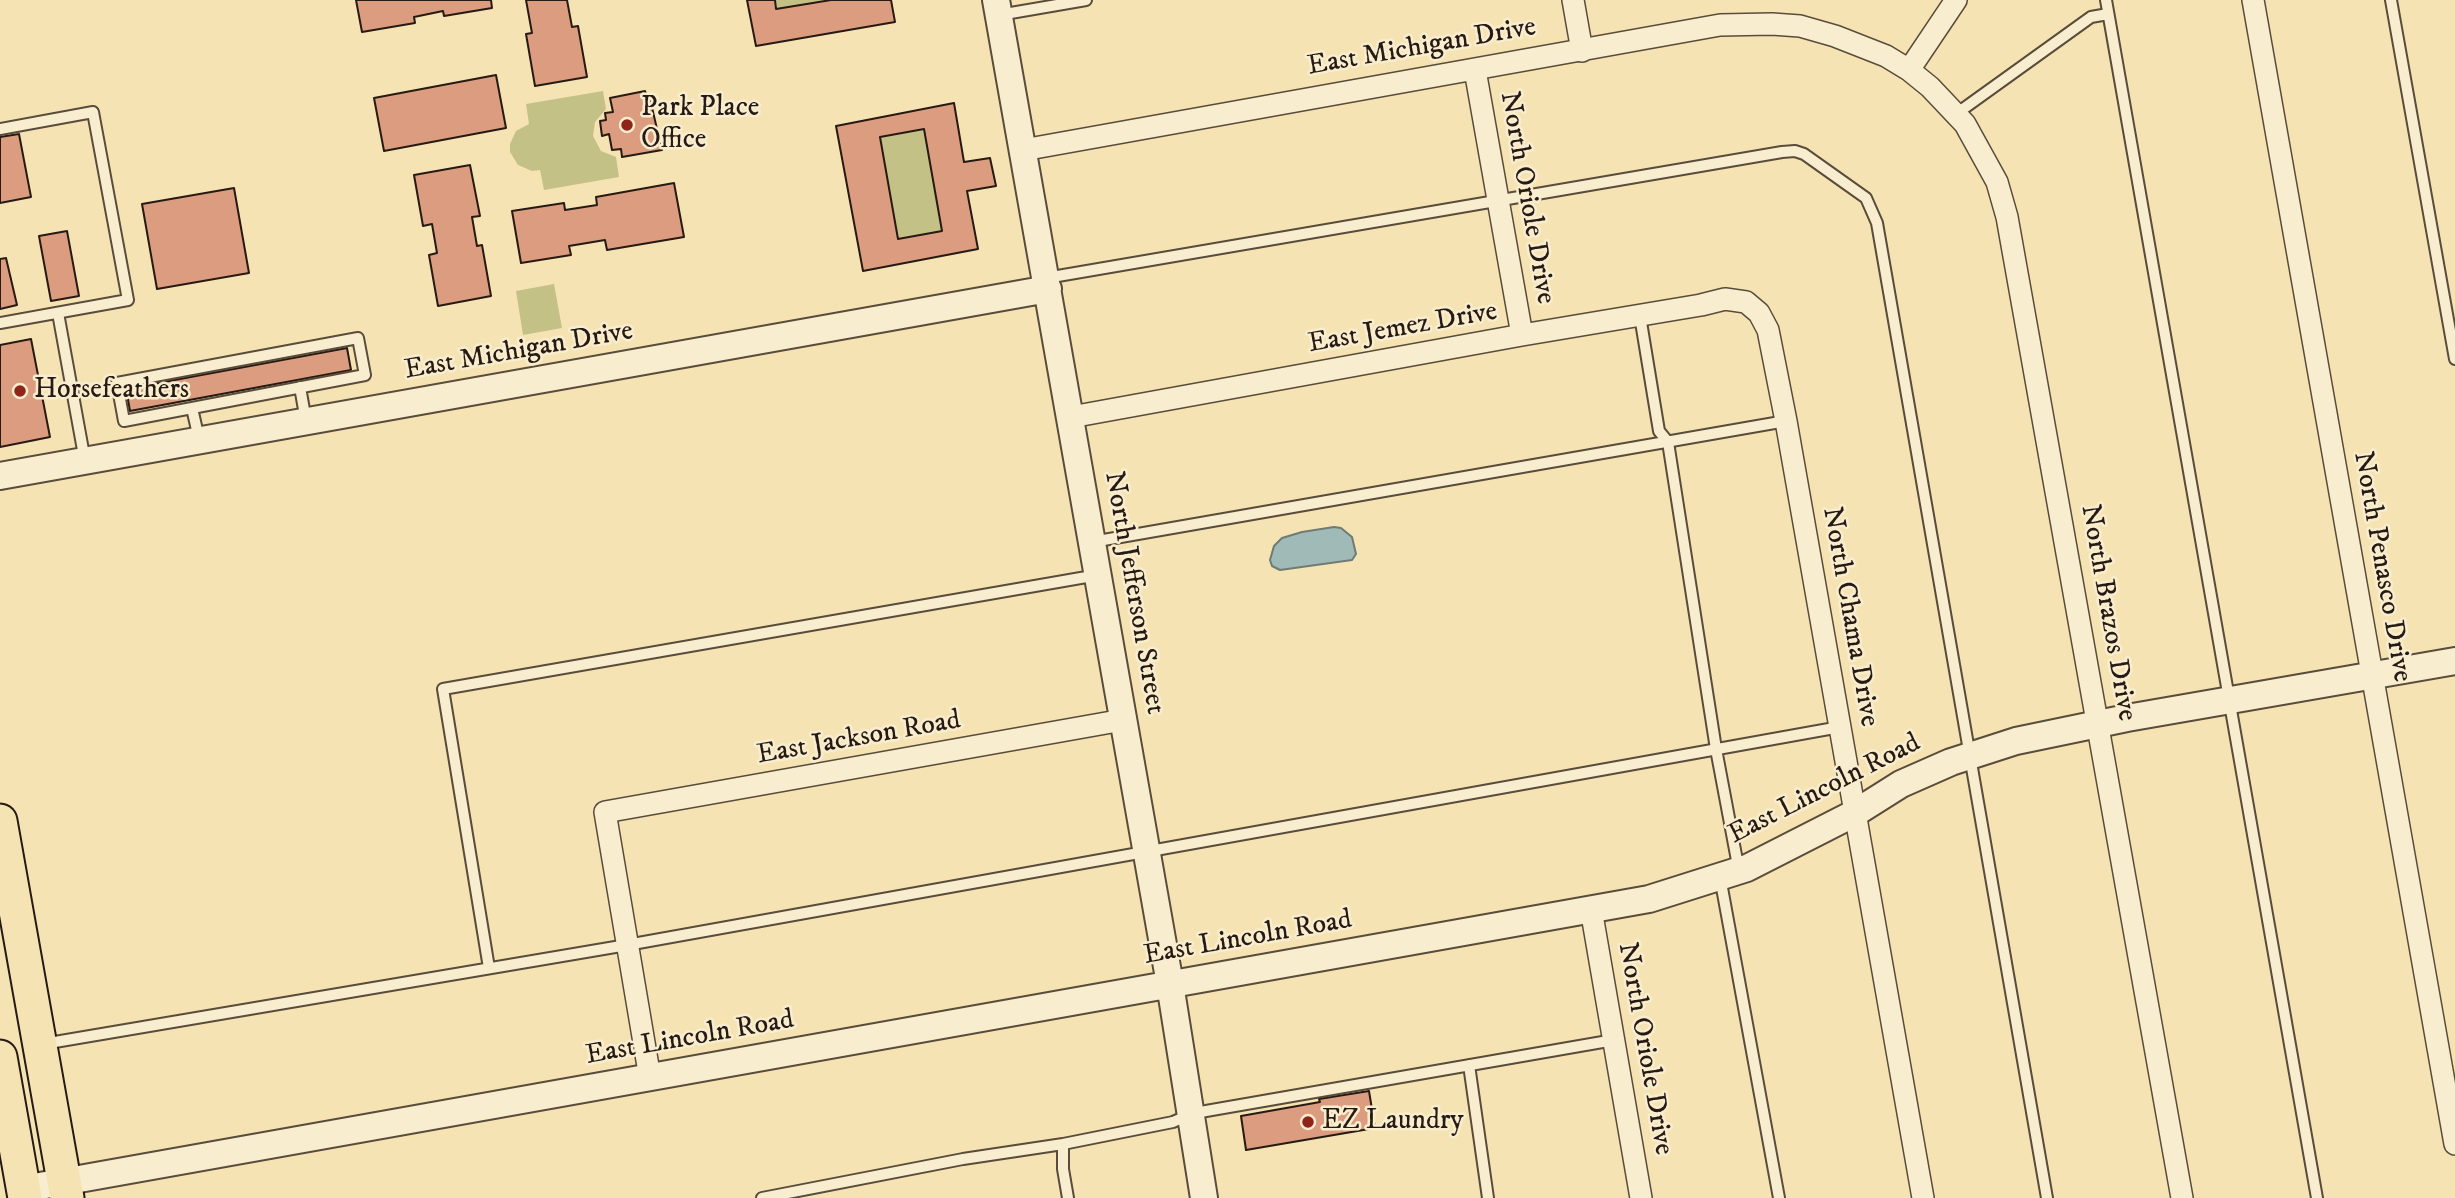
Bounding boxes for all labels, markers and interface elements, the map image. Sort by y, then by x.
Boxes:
street label: East Michigan Drive [1305,11,1539,85]
street label: North Oriole Drive [1491,89,1561,307]
place label: Park Place Office [641,92,759,158]
marker: Park Place Office [619,117,635,133]
street label: East Jemez Drive [1306,296,1500,362]
street label: East Michigan Drive [402,315,636,389]
place label: Horsefeathers [34,374,189,408]
marker: Horsefeathers [12,383,28,399]
street label: North Penasco Drive [2344,449,2418,685]
street label: North Jefferson Street [1095,469,1171,717]
street label: North Brazos Drive [2071,502,2143,724]
street label: North Chama Drive [1813,505,1885,729]
street label: East Jackson Road [755,705,963,773]
street label: East Lincoln Road [1724,727,1926,853]
street label: East Lincoln Road [1141,904,1355,974]
street label: North Oriole Drive [1609,940,1679,1158]
street label: East Lincoln Road [583,1004,797,1074]
place label: EZ Laundry [1322,1105,1464,1139]
marker: EZ Laundry [1300,1114,1316,1130]

